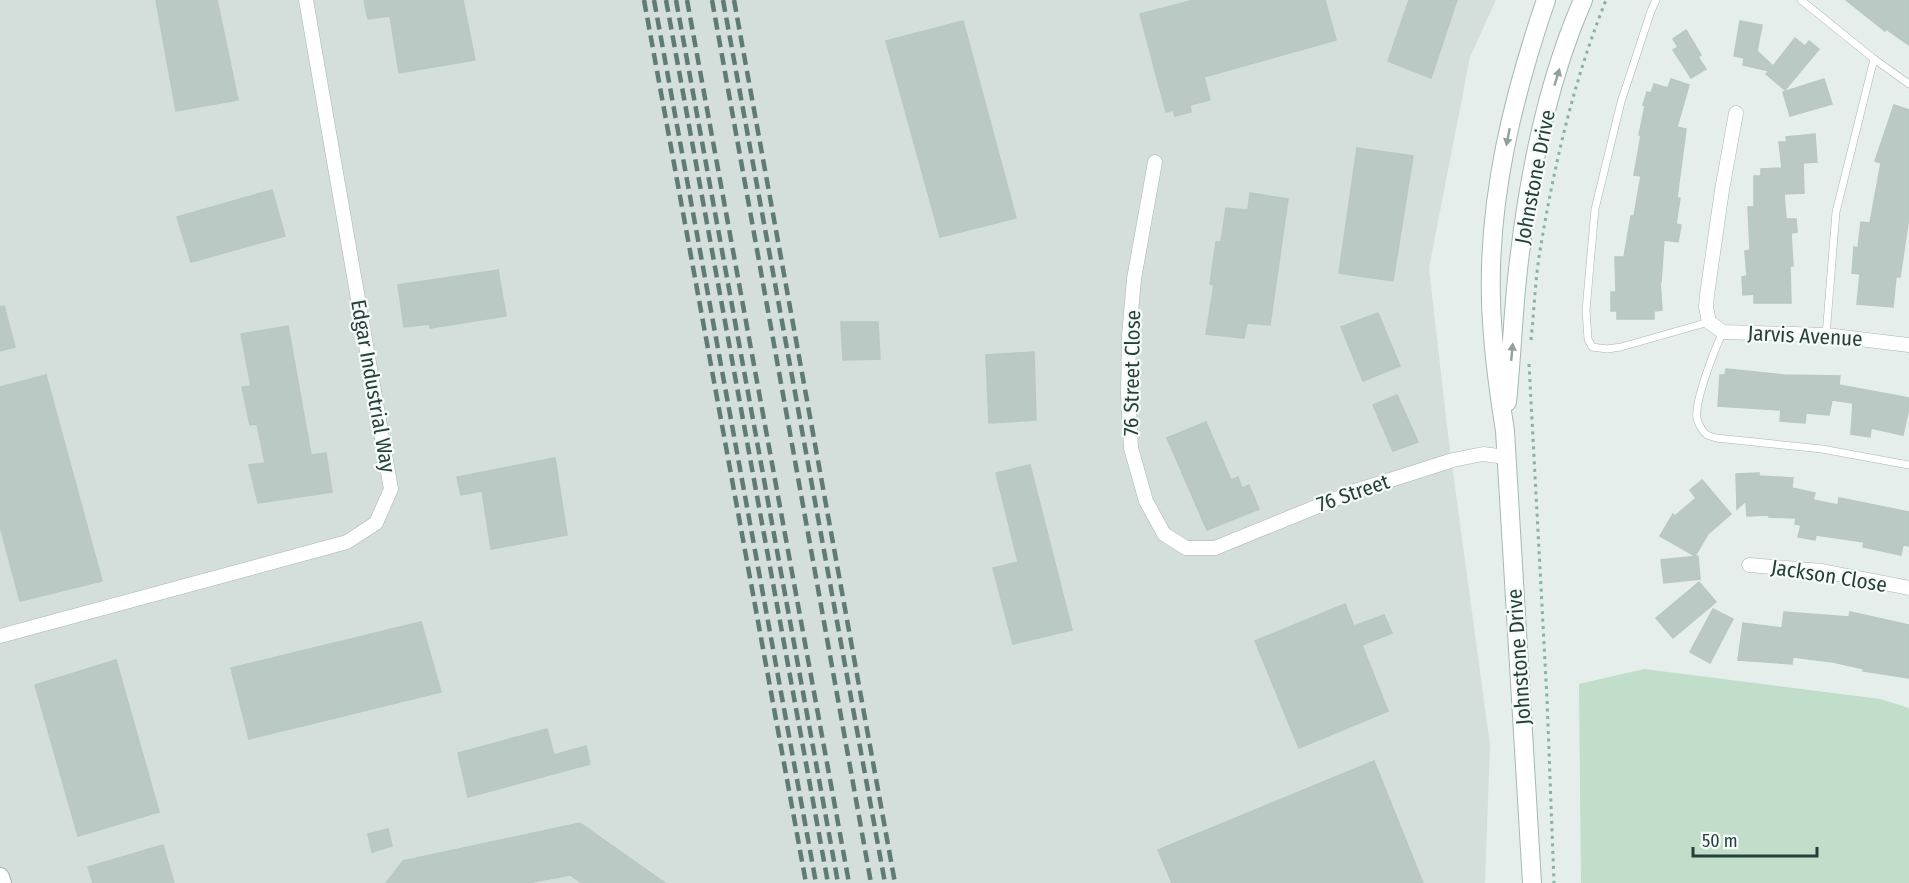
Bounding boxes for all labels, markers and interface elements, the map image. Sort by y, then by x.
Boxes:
one-way arrow [1553,68,1562,86]
street label: Johnstone Drive [1509,108,1561,246]
one-way arrow [1503,128,1512,147]
street label: Edgar Industrial Way [345,298,401,475]
street label: 76 Street Close [1118,310,1146,436]
street label: Jarvis Avenue [1747,320,1863,352]
one-way arrow [1507,342,1517,361]
street label: 76 Street [1313,468,1393,518]
street label: Jackson Close [1769,554,1889,598]
street label: Johnstone Drive [1501,588,1537,726]
scale bar [1693,820,1818,858]
text: 50 m [1702,830,1738,852]

